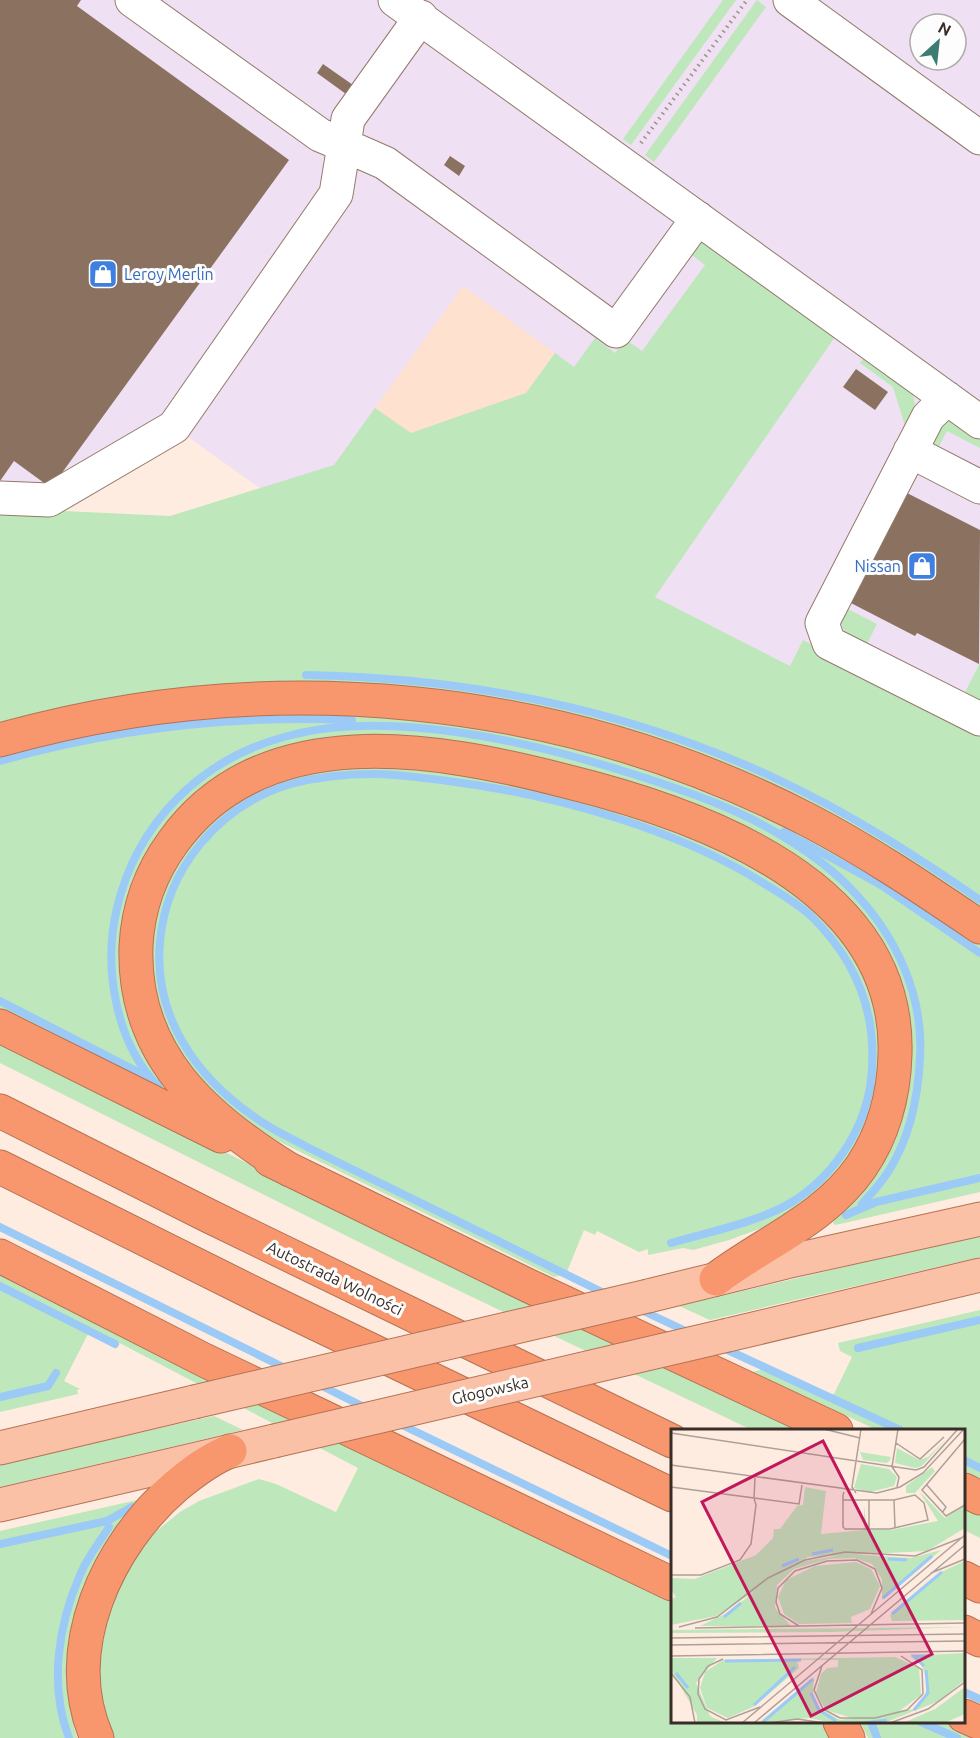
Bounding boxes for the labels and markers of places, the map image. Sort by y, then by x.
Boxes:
shop icon: Leroy Merlin [87,258,119,290]
place label: Leroy Merlin [124,265,214,283]
shop icon: Nissan [906,550,938,582]
place label: Nissan [854,557,901,575]

